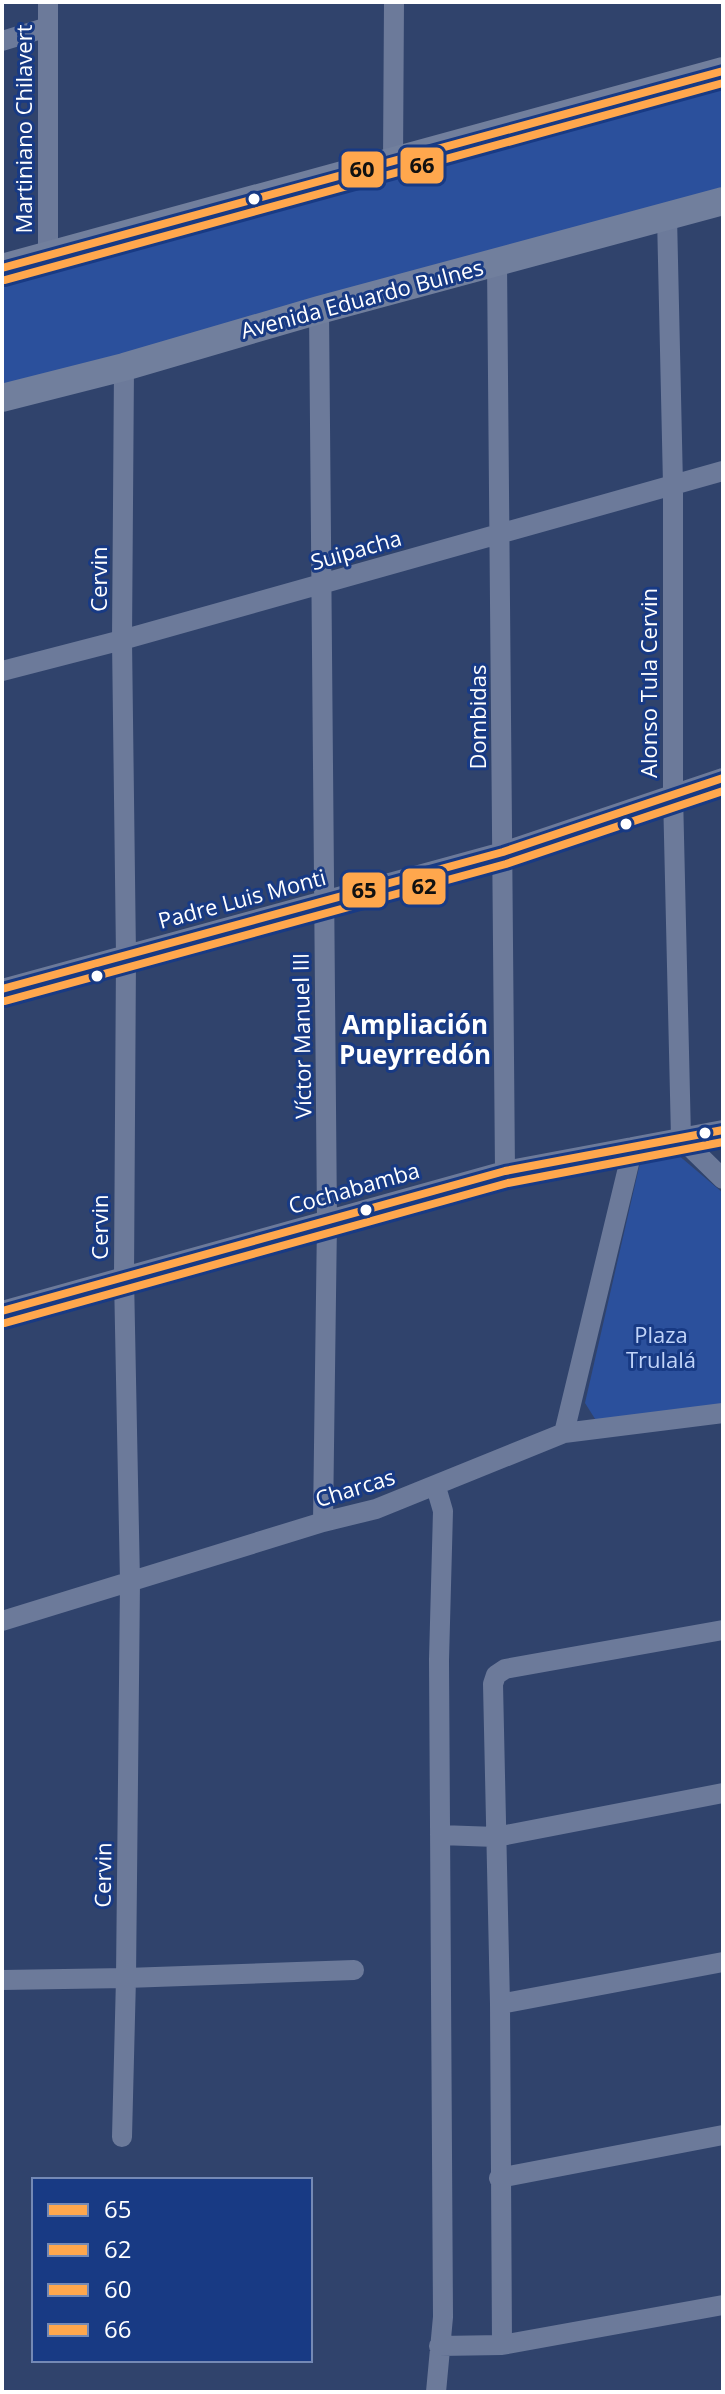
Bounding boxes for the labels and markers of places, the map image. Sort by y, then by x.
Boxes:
unlabelled marker [246,191,262,207]
unlabelled marker [618,816,634,832]
unlabelled marker [89,968,105,984]
unlabelled marker [697,1125,713,1141]
unlabelled marker [358,1202,374,1218]

